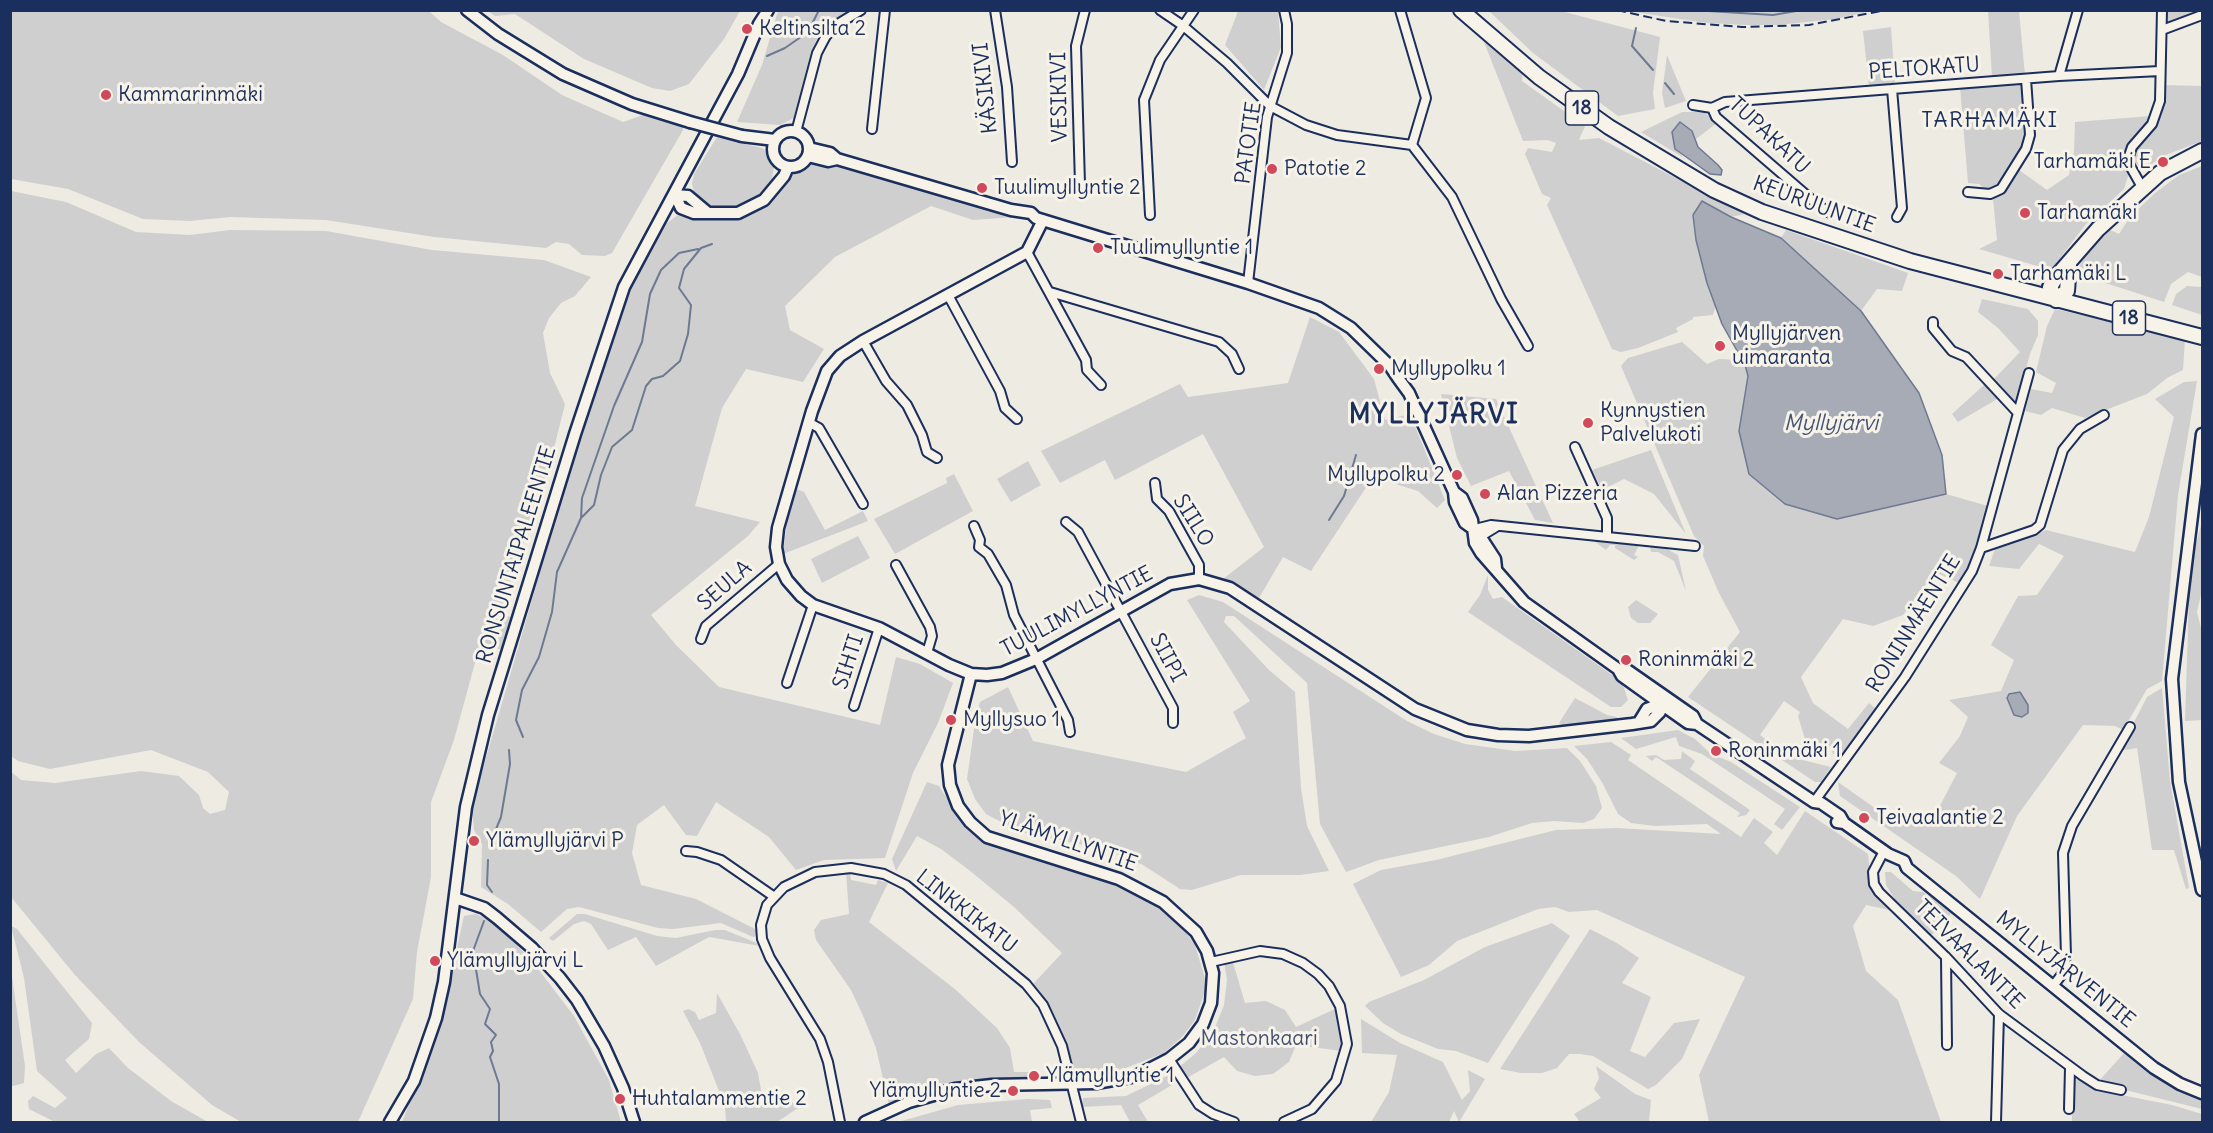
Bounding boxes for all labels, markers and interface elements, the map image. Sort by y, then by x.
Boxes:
place label: Keltinsilta 2 [759,16,866,42]
marker: Keltinsilta 2 [740,22,754,36]
street label: KÄSIKIVI [969,41,1003,135]
street label: VESIKIVI [1047,52,1073,142]
street label: PELTOKATU [1867,53,1981,85]
place label: Kammarinmäki [118,82,263,108]
marker: Kammarinmäki [99,88,113,102]
road number: 18 [1566,91,1598,125]
street label: TUPAKATU [1723,92,1815,180]
street label: PATOTIE [1231,100,1267,186]
district label: TARHAMÄKI [1921,108,2059,134]
place label: Tarhamäki E [2034,149,2151,175]
marker: Tarhamäki E [2156,155,2170,169]
place label: Patotie 2 [1284,156,1366,182]
marker: Patotie 2 [1265,162,1279,176]
street label: KEURUUNTIE [1749,171,1879,239]
place label: Tuulimyllyntie 2 [994,175,1140,201]
marker: Tuulimyllyntie 2 [975,181,989,195]
place label: Tarhamäki [2037,200,2137,226]
marker: Tarhamäki [2018,206,2032,220]
place label: Tuulimyllyntie 1 [1110,235,1253,261]
marker: Tuulimyllyntie 1 [1091,241,1105,255]
place label: Tarhamäki L [2010,261,2127,287]
marker: Tarhamäki L [1991,267,2005,281]
road number: 18 [2112,301,2146,335]
place label: Myllyjärven uimaranta [1732,321,1841,371]
marker: Myllyjärven uimaranta [1713,339,1727,353]
place label: Myllypolku 1 [1391,356,1506,382]
marker: Myllypolku 1 [1372,362,1386,376]
place label: Kynnystien Palvelukoti [1600,398,1706,448]
district label: MYLLYJÄRVI [1349,399,1519,431]
water label: Myllyjärvi [1784,411,1878,437]
marker: Kynnystien Palvelukoti [1581,416,1595,430]
street label: RONSUNTAIPALEENTIE [472,443,562,667]
place label: Myllypolku 2 [1327,462,1445,488]
marker: Myllypolku 2 [1450,468,1464,482]
place label: Alan Pizzeria [1497,481,1618,507]
marker: Alan Pizzeria [1478,487,1492,501]
street label: SIILO [1167,490,1219,552]
street label: RONINMÄENTIE [1862,551,1966,697]
street label: SEULA [693,556,757,616]
street label: TUULIMYLLYNTIE [997,561,1157,663]
street label: SIIPI [1144,629,1190,687]
street label: SIHTI [828,631,870,693]
place label: Roninmäki 2 [1638,647,1754,673]
marker: Roninmäki 2 [1619,653,1633,667]
place label: Myllysuo 1 [963,707,1060,733]
marker: Myllysuo 1 [944,713,958,727]
place label: Roninmäki 1 [1728,738,1841,764]
marker: Roninmäki 1 [1709,744,1723,758]
place label: Teivaalantie 2 [1876,805,2004,831]
street label: YLÄMYLLYNTIE [995,807,1141,877]
marker: Teivaalantie 2 [1857,811,1871,825]
place label: Ylämyllyjärvi P [486,828,624,854]
marker: Ylämyllyjärvi P [467,834,481,848]
street label: LINKKIKATU [911,865,1021,959]
street label: TEIVAALANTIE [1909,895,2029,1015]
street label: MYLLYJÄRVENTIE [1991,906,2139,1034]
place label: Ylämyllyjärvi L [447,948,583,974]
marker: Ylämyllyjärvi L [428,954,442,968]
park label: Mastonkaari [1200,1026,1318,1052]
place label: Ylämyllyntie 1 [1046,1063,1174,1089]
marker: Ylämyllyntie 1 [1027,1069,1041,1083]
place label: Ylämyllyntie 2 [870,1078,1001,1104]
marker: Ylämyllyntie 2 [1006,1084,1020,1098]
place label: Huhtalammentie 2 [632,1086,807,1112]
marker: Huhtalammentie 2 [613,1092,627,1106]

